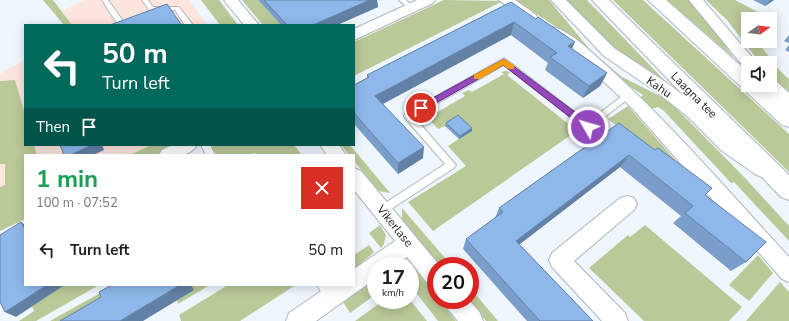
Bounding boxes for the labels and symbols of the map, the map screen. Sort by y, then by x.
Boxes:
north arrow [741,12,777,48]
street label: Laagna tee [667,68,721,122]
street label: Kahu [643,73,675,101]
pin [404,91,438,125]
position arrow [567,106,609,148]
street label: Vikerlase [373,201,417,250]
speed limit sign: 20 [427,257,479,309]

